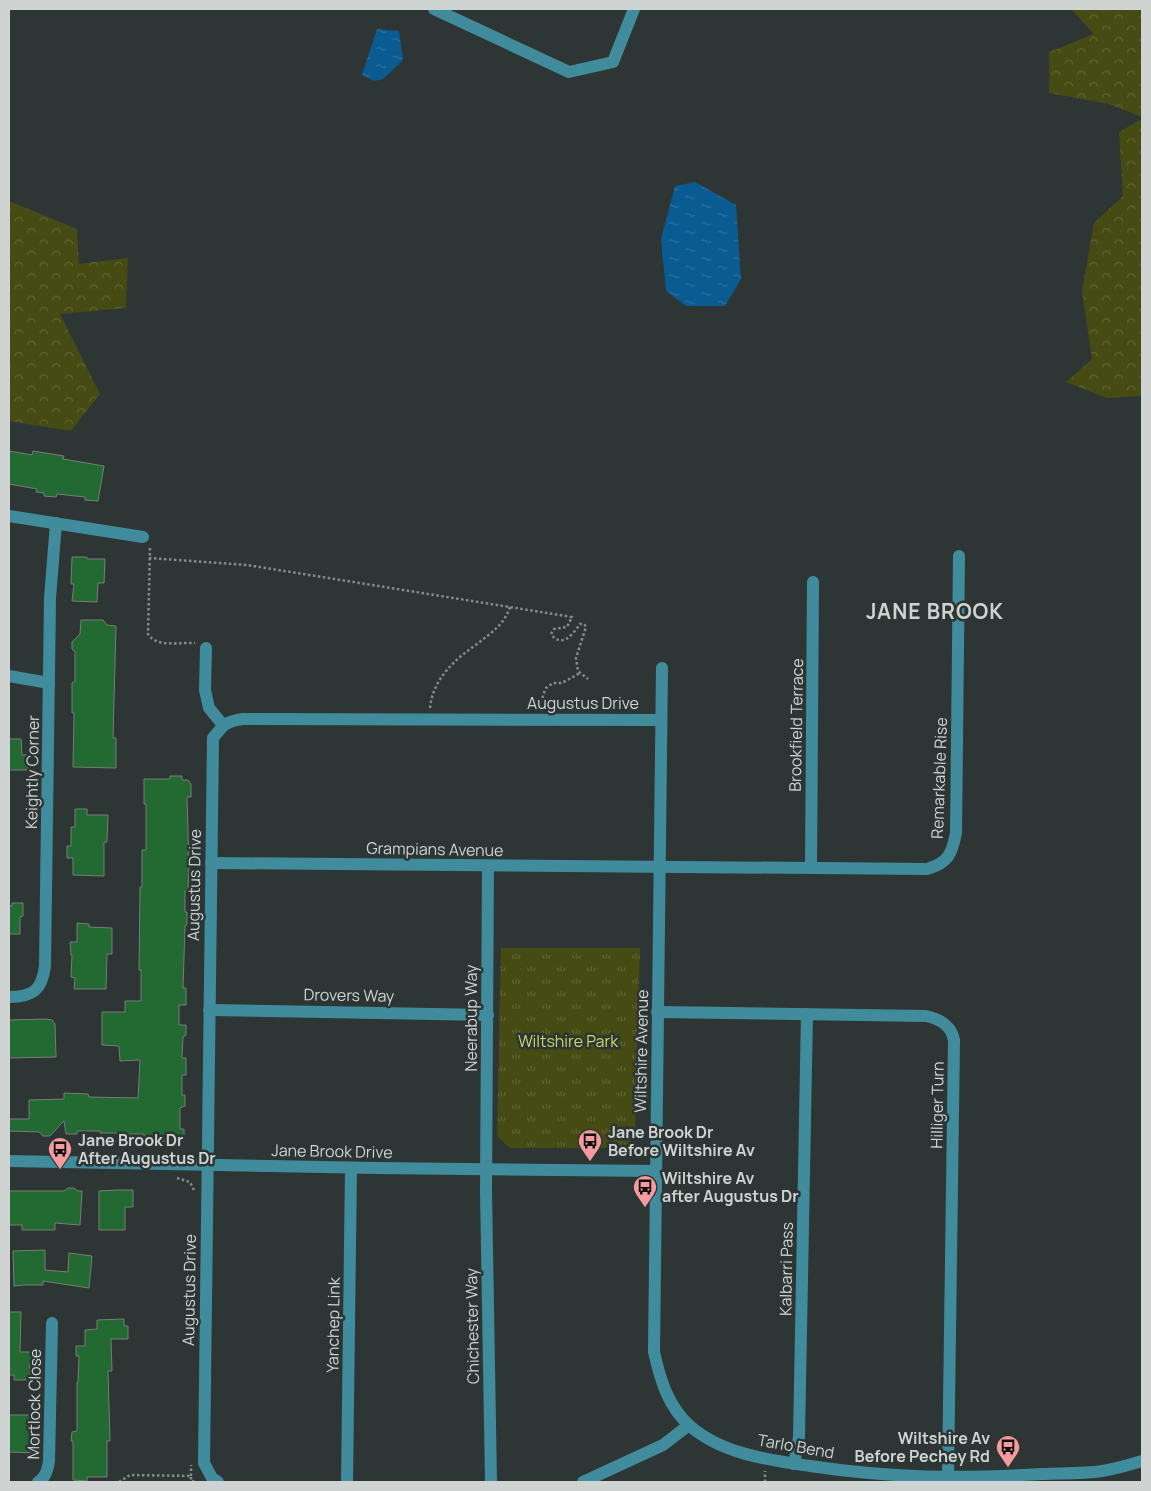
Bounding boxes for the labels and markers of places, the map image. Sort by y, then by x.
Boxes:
place label: Jane Brook Dr Before Wiltshire Av [608,1121,755,1161]
bus stop icon: Jane Brook Dr Before Wiltshire Av [577,1128,603,1162]
place label: Jane Brook Dr After Augustus Dr [78,1129,216,1169]
bus stop icon: Jane Brook Dr After Augustus Dr [47,1136,73,1170]
place label: Wiltshire Av after Augustus Dr [662,1167,799,1207]
bus stop icon: Wiltshire Av after Augustus Dr [632,1174,658,1208]
place label: Wiltshire Av Before Pechey Rd [855,1427,990,1467]
bus stop icon: Wiltshire Av Before Pechey Rd [995,1434,1021,1468]

